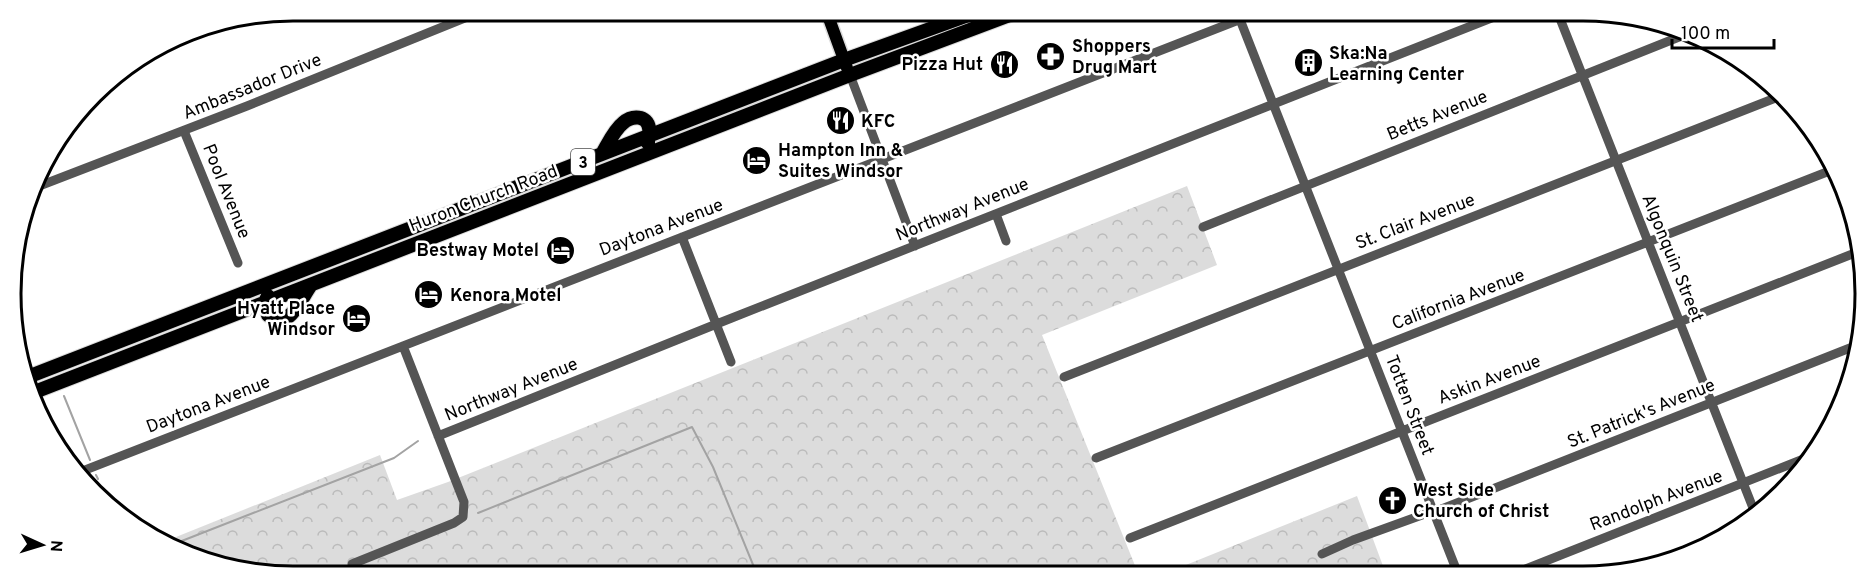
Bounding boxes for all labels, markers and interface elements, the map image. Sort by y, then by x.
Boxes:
scale bar [1672,12,1774,50]
text: 100 m [1681,23,1730,46]
place label: Shoppers Drug Mart [1072,36,1157,80]
pharmacy icon: Shoppers Drug Mart [1035,40,1067,72]
place label: Ska:Na Learning Center [1329,43,1465,87]
building icon: Ska:Na Learning Center [1292,47,1324,79]
restaurant icon: Pizza Hut [988,48,1020,80]
street label: Ambassador Drive [180,49,325,126]
place label: Pizza Hut [902,54,983,77]
street label: Betts Avenue [1384,86,1491,147]
restaurant icon: KFC [824,105,856,137]
place label: KFC [861,111,895,134]
place label: Hampton Inn & Suites Windsor [778,140,904,184]
street label: Pool Avenue [196,141,255,242]
hotel icon: Hampton Inn & Suites Windsor [741,144,773,176]
road number: 3 [571,149,595,175]
street label: Huron Church Road [406,160,561,238]
street label: Northway Avenue [893,173,1033,248]
street label: St. Clair Avenue [1352,189,1479,256]
street label: Algonquin Street [1635,191,1708,326]
street label: Daytona Avenue [596,194,727,263]
hotel icon: Bestway Motel [544,234,576,266]
place label: Bestway Motel [417,240,539,263]
street label: California Avenue [1389,264,1528,336]
hotel icon: Kenora Motel [413,279,445,311]
place label: Kenora Motel [450,285,562,308]
place label: Hyatt Place Windsor [237,298,335,342]
hotel icon: Hyatt Place Windsor [340,302,372,334]
street label: Askin Avenue [1435,350,1544,411]
street label: Totten Street [1379,352,1438,459]
street label: Northway Avenue [442,353,582,428]
street label: Daytona Avenue [143,371,274,440]
street label: St. Patrick's Avenue [1564,374,1719,455]
street label: Randolph Avenue [1587,465,1726,537]
place label: West Side Church of Christ [1413,480,1549,524]
church icon: West Side Church of Christ [1376,484,1408,516]
north arrow [12,515,72,575]
text: N [45,539,65,552]

